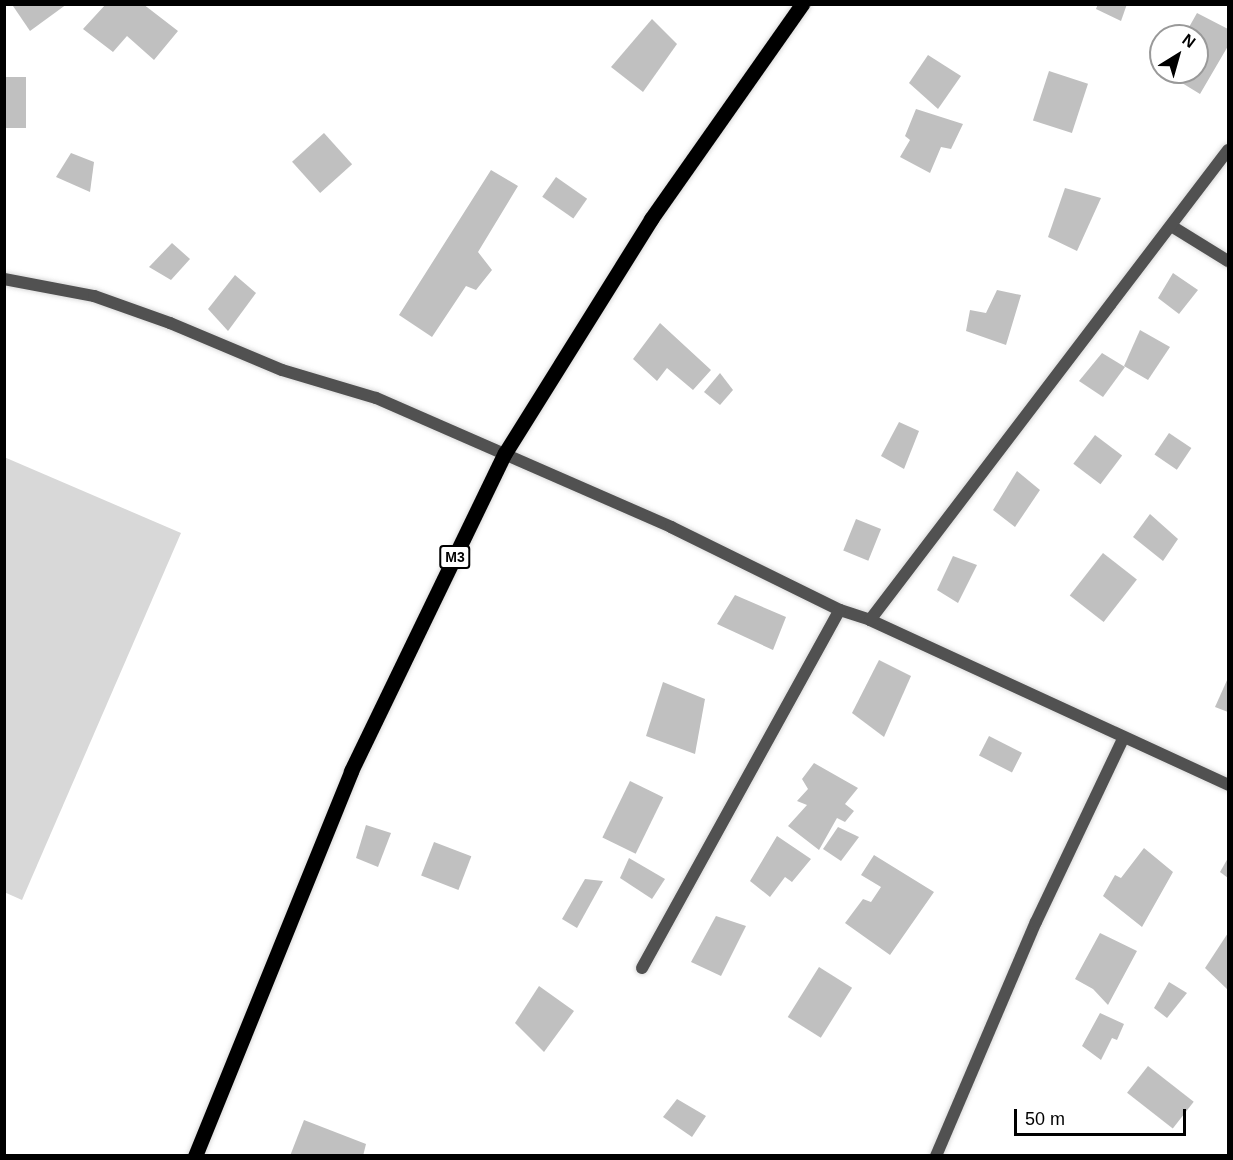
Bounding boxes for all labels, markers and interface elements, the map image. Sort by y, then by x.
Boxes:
north arrow [1149,24,1209,84]
text: N [1179,31,1199,51]
road number: M3 [438,546,472,568]
scale bar [1017,1097,1190,1135]
text: 50 m [1025,1109,1065,1129]

